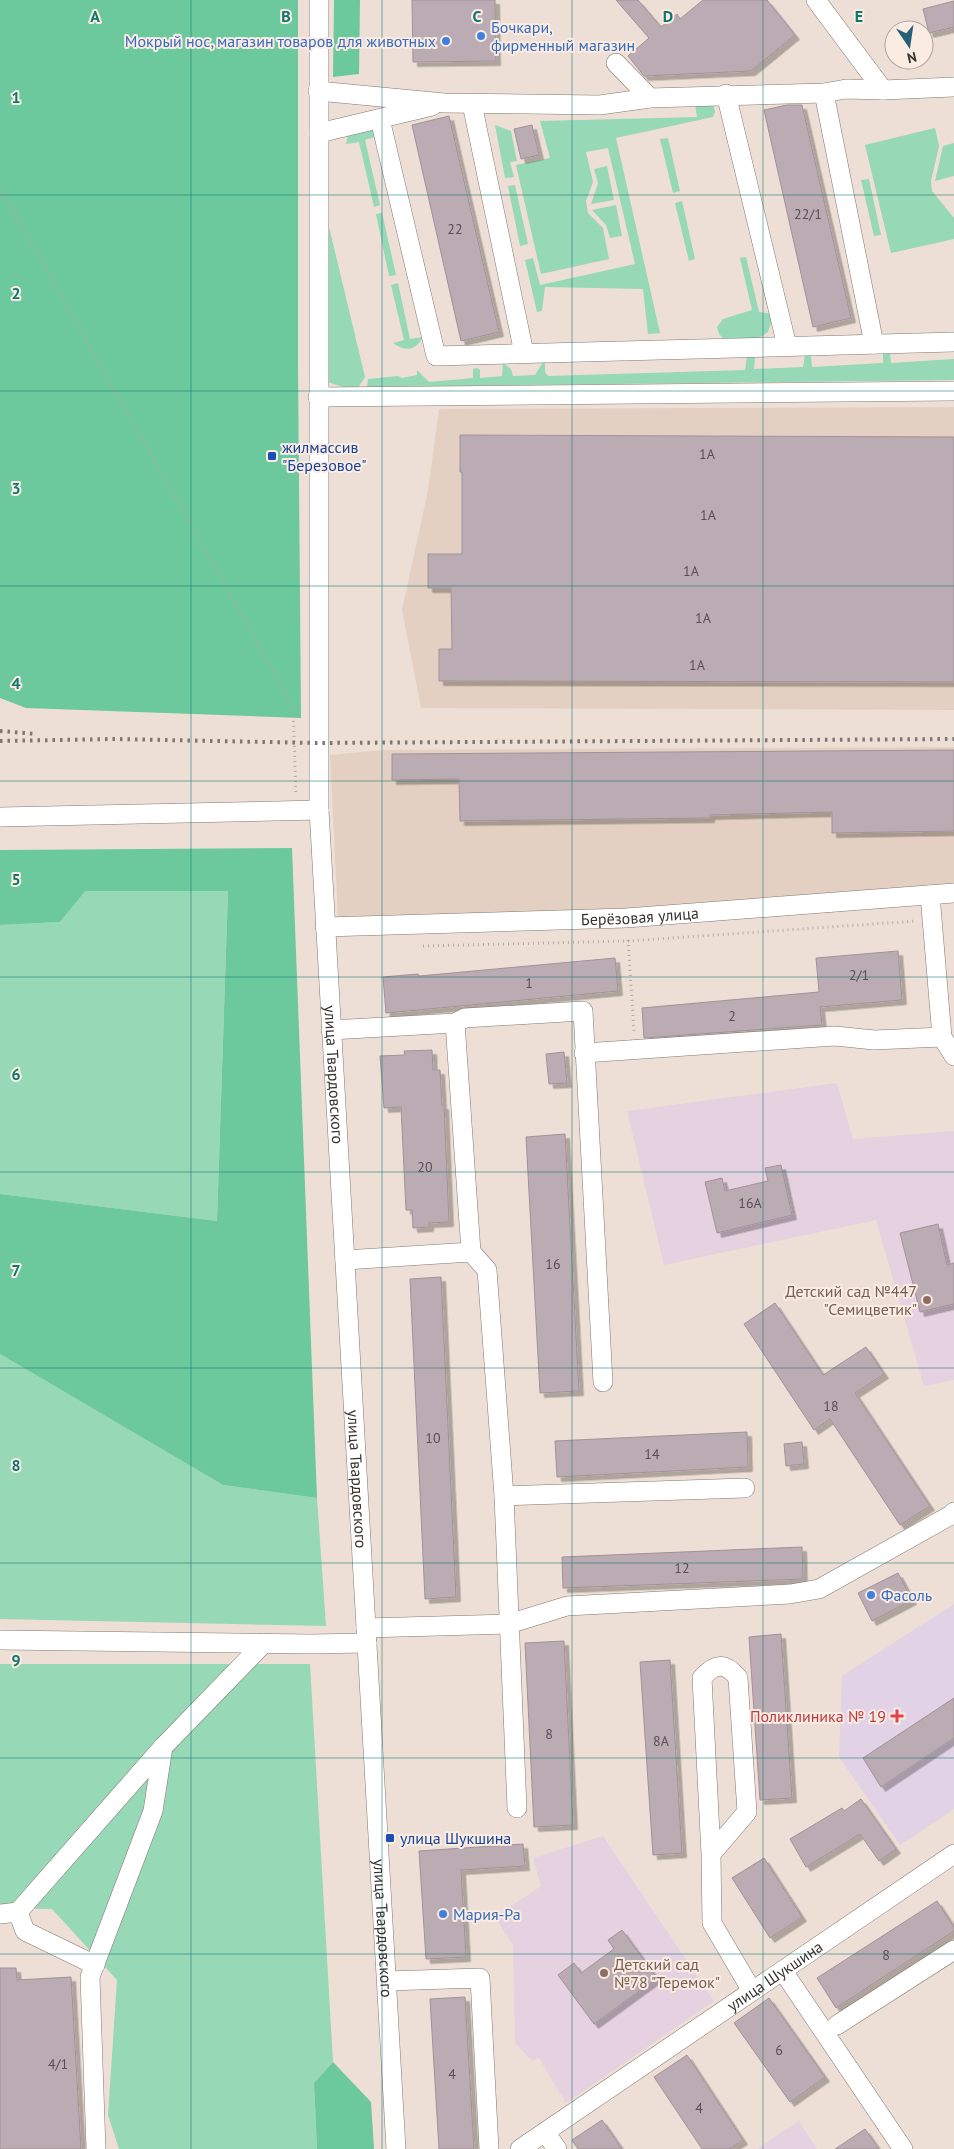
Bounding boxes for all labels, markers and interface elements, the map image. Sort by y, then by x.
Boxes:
text: A [90,6,100,26]
text: B [281,6,291,26]
text: C [473,6,482,26]
text: D [663,6,673,26]
text: E [855,6,863,26]
place label: Бочкари, фирменный магазин [491,17,635,55]
north arrow [884,20,934,70]
marker: Бочкари, фирменный магазин [475,30,487,42]
place label: Мокрый нос, магазин товаров для животных [125,31,436,51]
marker: Мокрый нос, магазин товаров для животных [440,35,452,47]
text: N [905,48,918,67]
text: 1 [11,87,21,107]
house number: 22/1 [794,205,822,223]
house number: 22 [447,220,463,238]
text: 2 [11,283,21,303]
place label: жилмассив "Березовое" [282,437,367,475]
house number: 1А [699,445,716,463]
marker: жилмассив "Березовое" [266,450,278,462]
text: 3 [11,478,21,498]
house number: 1А [700,506,717,524]
house number: 1А [683,562,700,580]
house number: 1А [695,609,712,627]
house number: 1А [689,656,706,674]
text: 4 [11,673,21,693]
text: 5 [11,869,21,889]
street label: Берёзовая улица [581,902,699,929]
house number: 2/1 [849,966,869,984]
house number: 1 [525,974,533,992]
street label: улица Твардовского [320,1005,348,1144]
house number: 2 [728,1007,736,1025]
text: 6 [11,1064,21,1084]
house number: 20 [417,1158,433,1176]
house number: 16А [738,1194,763,1212]
house number: 16 [545,1255,561,1273]
text: 7 [11,1260,21,1280]
place label: Детский сад №447 "Семицветик" [785,1281,917,1319]
marker: Детский сад №447 "Семицветик" [921,1294,933,1306]
house number: 18 [823,1397,839,1415]
street label: улица Твардовского [343,1409,371,1549]
house number: 10 [425,1429,441,1447]
house number: 14 [644,1445,660,1463]
text: 8 [11,1455,21,1475]
house number: 12 [674,1559,690,1577]
place label: Фасоль [881,1585,932,1605]
marker: Фасоль [865,1589,877,1601]
text: 9 [11,1650,21,1670]
place label: Поликлиника № 19 [750,1706,886,1726]
marker: Поликлиника № 19 [890,1709,904,1723]
house number: 8 [545,1725,553,1743]
house number: 8А [653,1732,670,1750]
place label: улица Шукшина [400,1828,511,1848]
marker: улица Шукшина [384,1832,396,1844]
street label: улица Твардовского [369,1858,397,1998]
place label: Мария-Ра [453,1904,521,1924]
marker: Мария-Ра [437,1908,449,1920]
street label: улица Шукшина [723,1936,826,2015]
house number: 8 [882,1946,890,1964]
place label: Детский сад №78 "Теремок" [614,1954,720,1992]
marker: Детский сад №78 "Теремок" [598,1967,610,1979]
house number: 6 [775,2041,783,2059]
house number: 4/1 [48,2055,68,2073]
house number: 4 [448,2065,456,2083]
house number: 4 [695,2099,703,2117]

